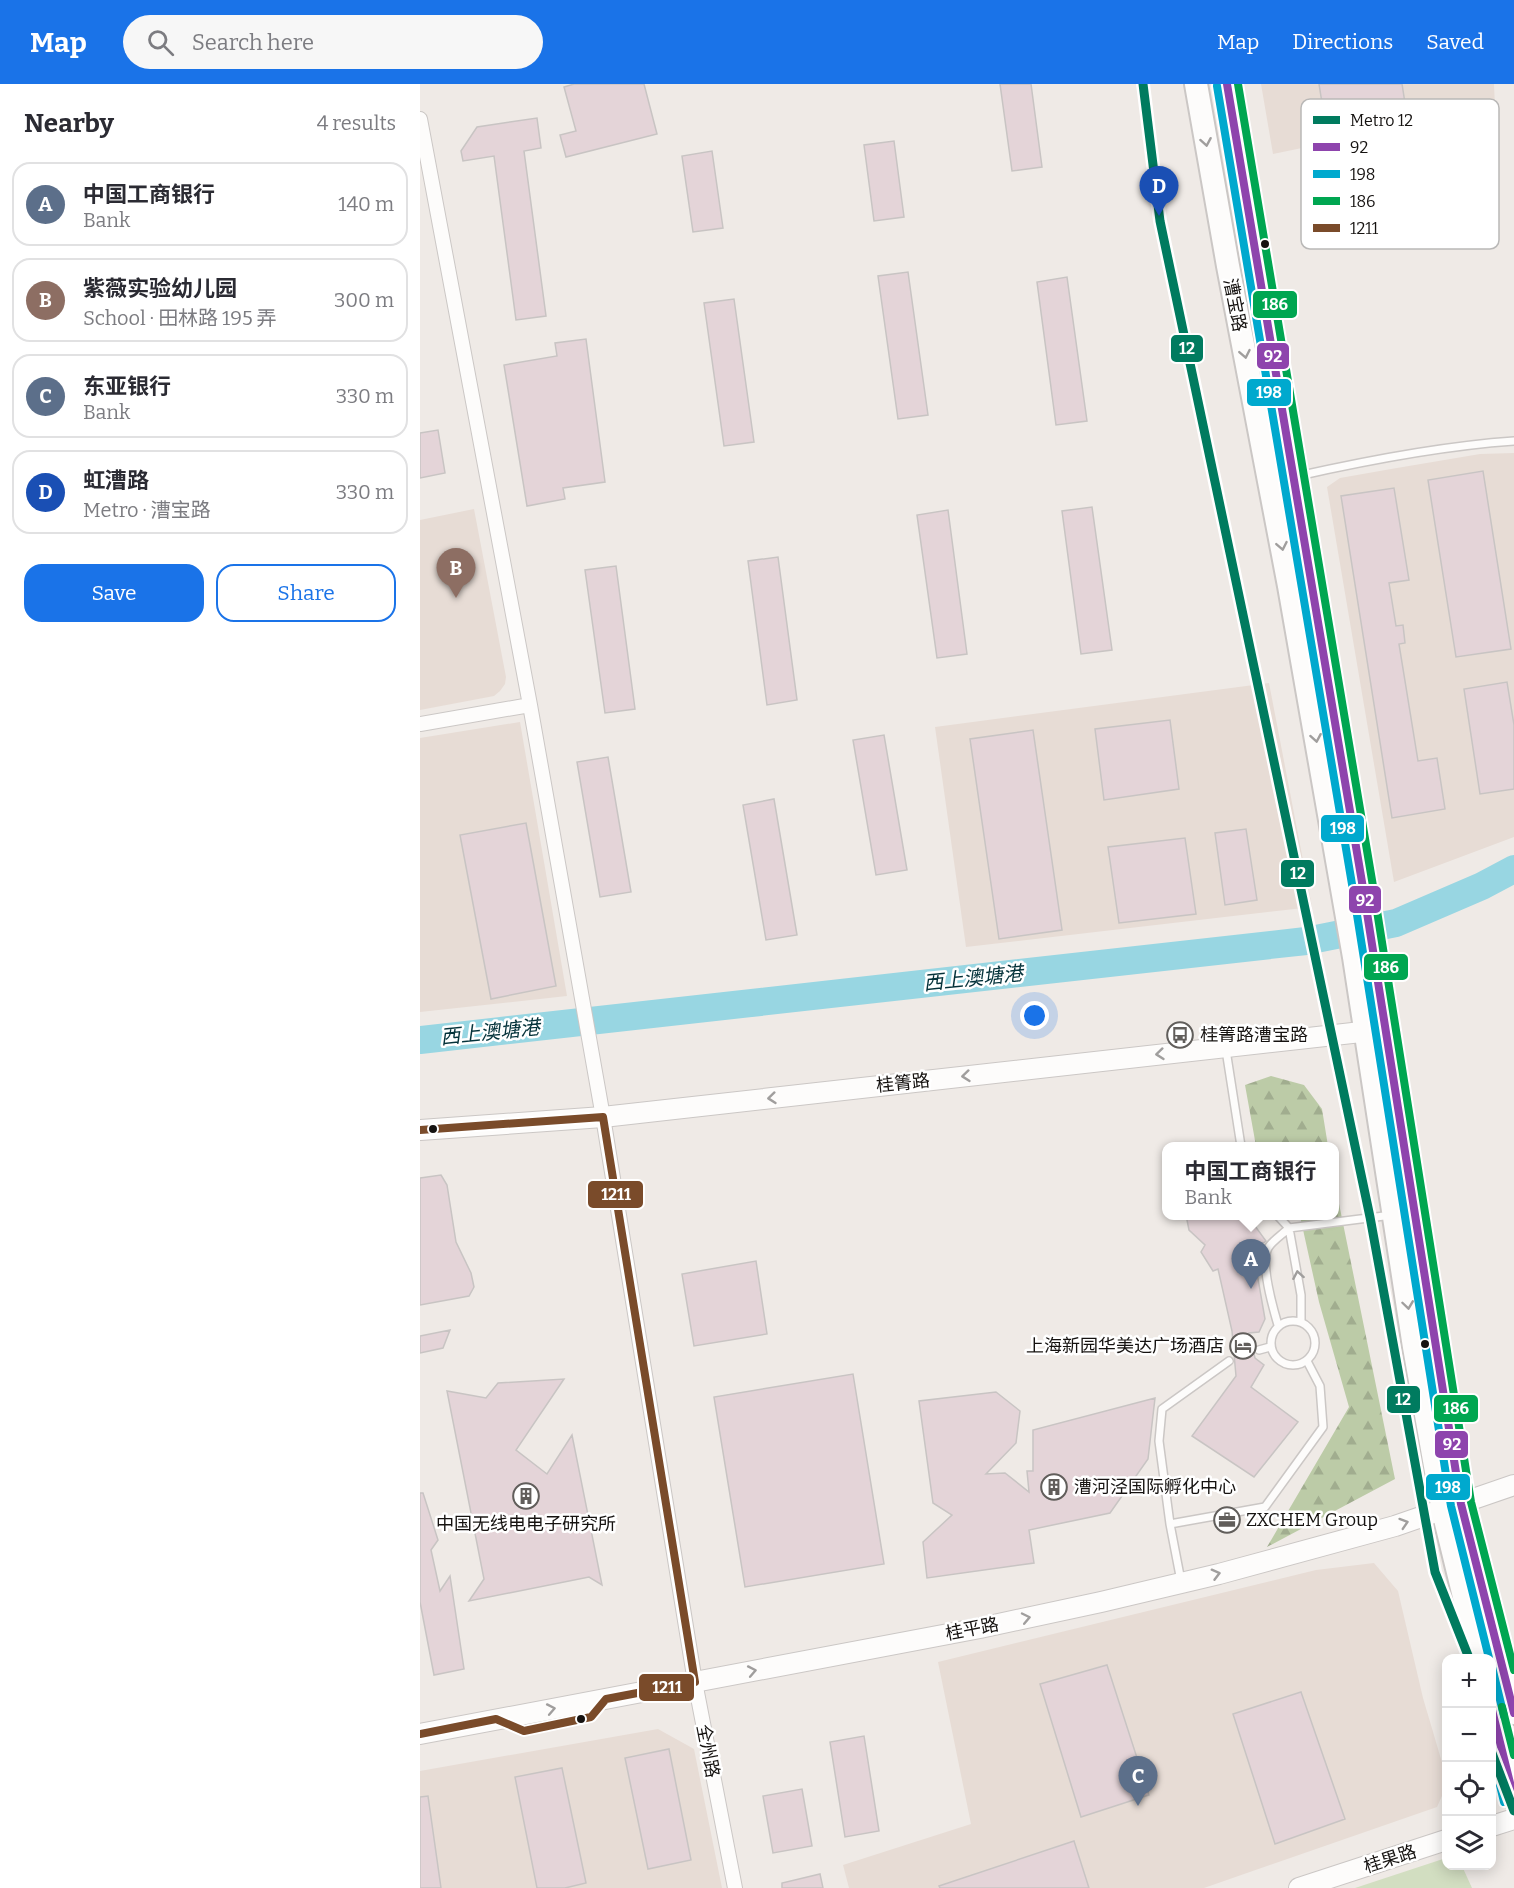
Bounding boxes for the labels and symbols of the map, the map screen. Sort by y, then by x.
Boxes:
legend [1301,99,1499,249]
text: Metro 12 [1350,111,1413,130]
one-way arrow [1199,136,1212,146]
text: 92 [1350,138,1368,157]
text: 198 [1350,165,1376,184]
pin: D [1140,166,1178,216]
text: 186 [1350,192,1376,211]
text: 1211 [1350,219,1379,238]
unlabelled marker [1259,238,1271,250]
street label: 漕宝路 [1219,276,1251,334]
line badge: 186 [1252,290,1298,319]
text: 186 [1262,295,1289,314]
line badge: 12 [1170,334,1204,363]
text: 12 [1179,339,1195,358]
line badge: 92 [1256,342,1290,370]
text: 92 [1264,347,1282,366]
one-way arrow [1238,349,1251,359]
line badge: 198 [1246,378,1292,407]
text: 198 [1256,383,1282,402]
one-way arrow [1275,540,1288,550]
pin: B [436,548,476,598]
one-way arrow [1309,732,1322,742]
line badge: 198 [1320,814,1365,843]
text: 198 [1330,819,1356,838]
line badge: 12 [1280,859,1315,888]
text: 12 [1290,864,1306,883]
line badge: 92 [1348,885,1382,914]
text: 92 [1356,891,1374,910]
line badge: 186 [1363,953,1409,981]
text: 186 [1373,958,1400,977]
water label: 西上澳塘港 [922,961,1027,995]
your location [1020,1001,1049,1030]
water label: 西上澳塘港 [439,1015,544,1049]
bus stop icon: 桂箐路漕宝路 [1165,1020,1195,1050]
place label: 桂箐路漕宝路 [1200,1024,1308,1046]
one-way arrow [1155,1047,1164,1060]
street label: 桂箐路 [875,1069,931,1097]
one-way arrow [961,1069,971,1082]
one-way arrow [768,1091,777,1103]
unlabelled marker [427,1123,439,1135]
line badge: 1211 [587,1180,644,1209]
text: 1211 [601,1185,631,1204]
pin: A [1232,1240,1270,1289]
one-way arrow [1292,1270,1304,1279]
one-way arrow [1402,1301,1414,1310]
hotel icon: 上海新园华美达广场酒店 [1228,1331,1258,1361]
place label: 上海新园华美达广场酒店 [1026,1335,1224,1357]
unlabelled marker [1419,1338,1431,1350]
line badge: 12 [1386,1385,1421,1414]
text: 12 [1395,1390,1411,1409]
line badge: 186 [1433,1394,1479,1423]
text: 186 [1443,1399,1470,1418]
line badge: 92 [1434,1430,1469,1459]
text: 92 [1443,1435,1461,1454]
building icon: 漕河泾国际孵化中心 [1039,1472,1069,1502]
line badge: 198 [1425,1473,1471,1501]
place label: 漕河泾国际孵化中心 [1074,1476,1236,1498]
text: 198 [1435,1478,1461,1497]
building icon: 中国无线电电子研究所 [511,1481,541,1511]
office icon: ZXCHEM Group [1212,1505,1242,1535]
place label: ZXCHEM Group [1246,1509,1378,1531]
place label: 中国无线电电子研究所 [436,1513,616,1535]
one-way arrow [1398,1518,1409,1530]
one-way arrow [1211,1569,1221,1582]
one-way arrow [1021,1612,1031,1625]
street label: 桂平路 [943,1613,1001,1645]
one-way arrow [747,1665,757,1678]
line badge: 1211 [638,1673,695,1702]
text: 1211 [652,1678,682,1697]
one-way arrow [546,1703,556,1716]
unlabelled marker [575,1713,587,1725]
street label: 全州路 [692,1722,724,1780]
pin: C [1118,1756,1158,1806]
street label: 桂果路 [1361,1840,1419,1878]

